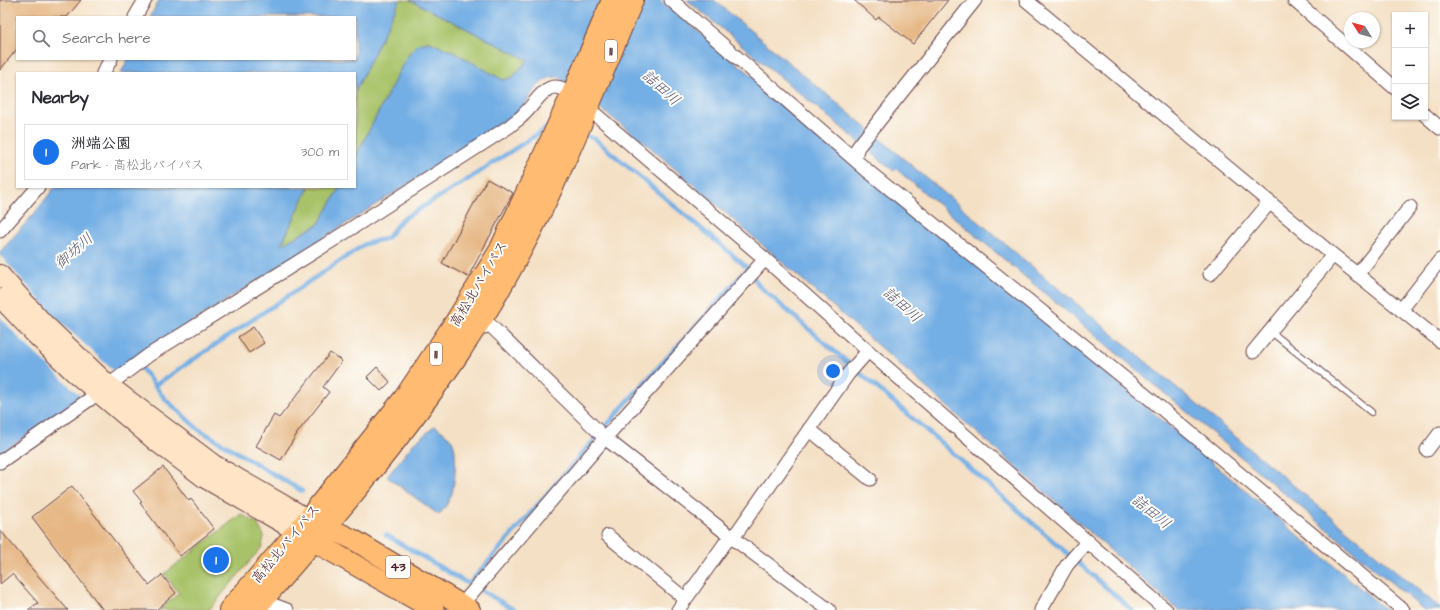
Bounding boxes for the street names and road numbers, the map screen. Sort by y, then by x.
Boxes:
road number: 11 [605,40,617,62]
street label: 高松北バイパス [445,237,513,331]
road number: 11 [430,343,442,365]
street label: 高松北バイパス [247,500,325,588]
road number: 43 [386,556,410,578]

